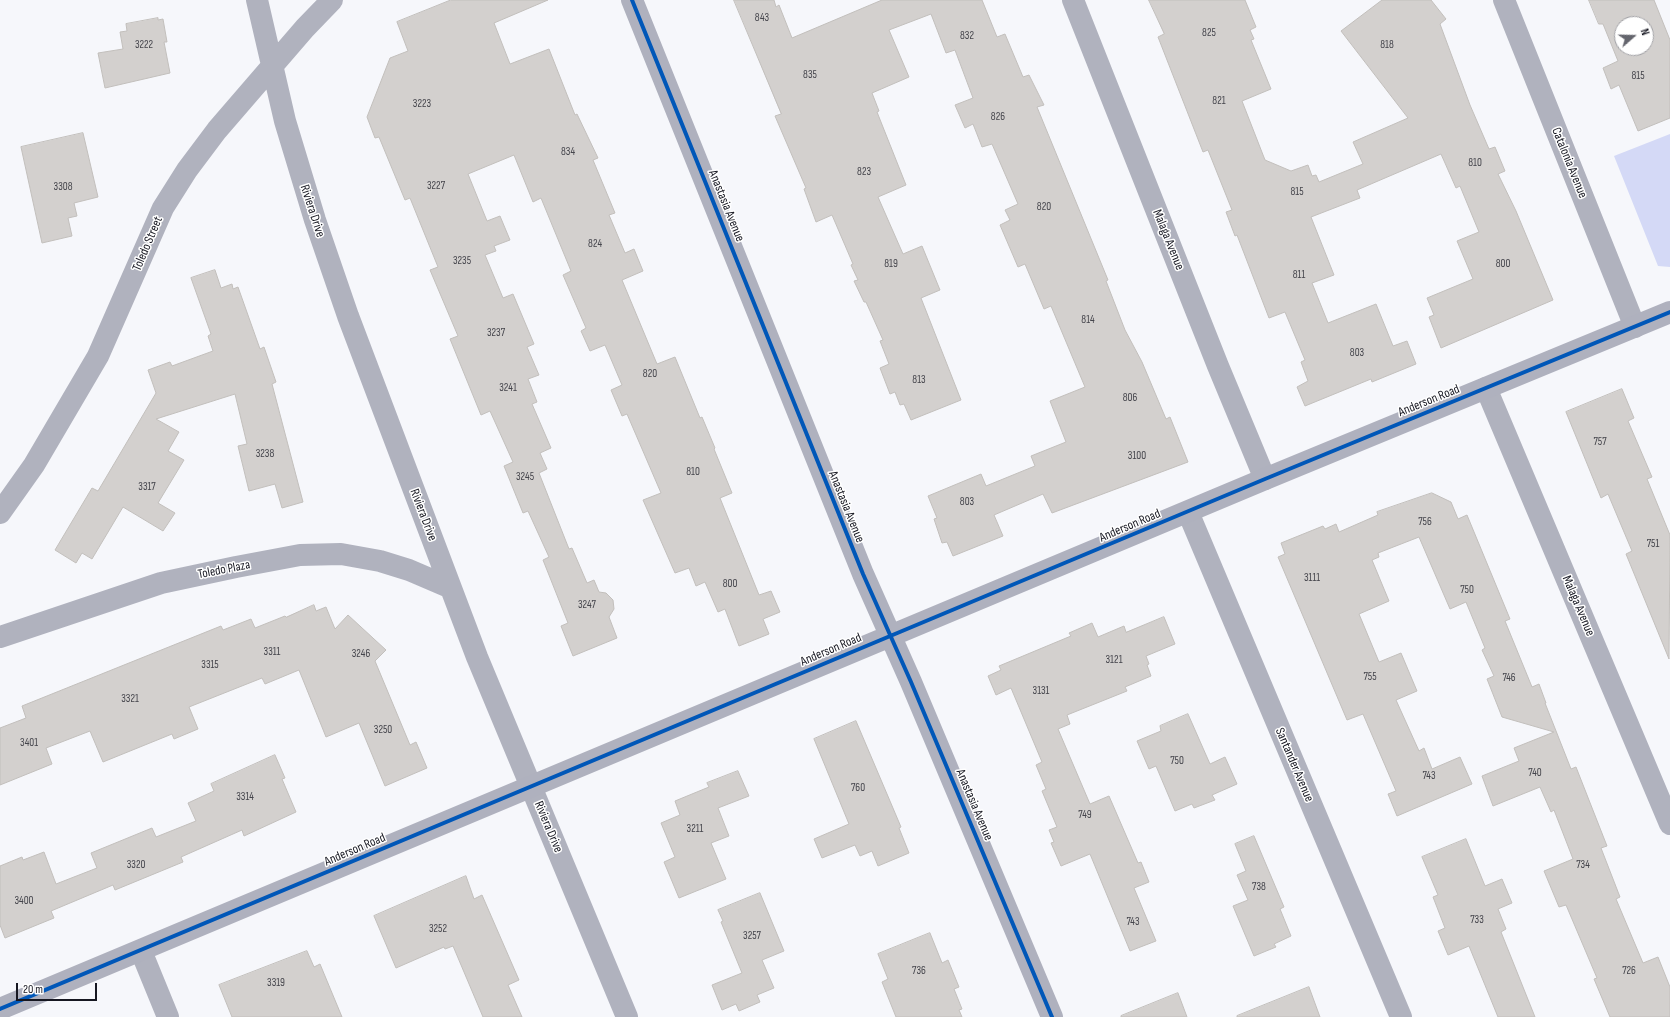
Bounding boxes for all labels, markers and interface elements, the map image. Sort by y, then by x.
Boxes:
house number: 843 [755,11,769,25]
north arrow [1614,16,1654,56]
house number: 825 [1202,26,1216,40]
text: N [1638,27,1652,37]
house number: 832 [960,29,974,43]
house number: 3222 [135,38,153,52]
house number: 818 [1380,38,1394,52]
house number: 835 [803,68,817,82]
house number: 815 [1631,69,1645,83]
house number: 821 [1212,94,1226,108]
house number: 3223 [413,97,431,111]
house number: 826 [991,110,1005,124]
street label: Catalonia Avenue [1548,125,1590,201]
house number: 834 [561,145,575,159]
house number: 810 [1468,156,1482,170]
house number: 823 [857,165,871,179]
street label: Anastasia Avenue [705,168,747,244]
house number: 3227 [427,179,445,193]
house number: 3308 [54,180,72,194]
street label: Riviera Drive [296,183,328,239]
house number: 815 [1290,185,1304,199]
house number: 820 [1037,200,1051,214]
street label: Malaga Avenue [1149,207,1187,273]
street label: Toledo Street [130,214,166,274]
house number: 824 [588,237,602,251]
house number: 3235 [453,254,471,268]
house number: 819 [884,257,898,271]
house number: 800 [1496,257,1510,271]
house number: 811 [1293,268,1305,282]
house number: 814 [1081,313,1095,327]
house number: 3237 [487,326,505,340]
house number: 803 [1350,346,1364,360]
house number: 820 [643,367,657,381]
house number: 813 [912,373,926,387]
house number: 3241 [499,381,517,395]
street label: Anderson Road [1396,382,1462,420]
house number: 806 [1123,391,1137,405]
house number: 757 [1593,435,1607,449]
house number: 3238 [256,447,274,461]
house number: 3100 [1128,449,1146,463]
house number: 810 [686,465,700,479]
street label: Anastasia Avenue [825,469,867,545]
house number: 3245 [516,470,534,484]
house number: 3317 [138,480,156,494]
street label: Riviera Drive [406,487,440,543]
house number: 803 [960,495,974,509]
street label: Anderson Road [1097,506,1163,546]
house number: 756 [1418,515,1432,529]
house number: 751 [1647,537,1659,551]
street label: Toledo Plaza [197,557,251,583]
house number: 3111 [1304,571,1320,585]
street label: Malaga Avenue [1558,573,1598,639]
house number: 800 [723,577,737,591]
house number: 750 [1460,583,1474,597]
house number: 3247 [578,598,596,612]
street label: Anderson Road [798,630,864,670]
house number: 3311 [264,645,280,659]
house number: 3246 [352,647,370,661]
house number: 3121 [1106,653,1122,667]
house number: 3315 [201,658,219,672]
house number: 755 [1363,670,1377,684]
house number: 746 [1502,671,1516,685]
house number: 3131 [1033,684,1049,698]
house number: 3321 [121,692,139,706]
house number: 3250 [374,723,392,737]
street label: Santander Avenue [1271,726,1317,804]
house number: 3401 [20,736,38,750]
house number: 750 [1170,754,1184,768]
house number: 740 [1528,766,1542,780]
street label: Anastasia Avenue [952,767,996,843]
house number: 743 [1422,769,1436,783]
house number: 760 [851,781,865,795]
house number: 3314 [236,790,254,804]
street label: Riviera Drive [530,799,566,855]
house number: 749 [1078,808,1092,822]
house number: 3211 [687,822,703,836]
street label: Anderson Road [322,830,388,870]
house number: 3320 [127,858,145,872]
house number: 734 [1576,858,1590,872]
house number: 738 [1252,880,1266,894]
house number: 3400 [14,894,34,908]
house number: 733 [1470,913,1484,927]
house number: 743 [1126,915,1140,929]
house number: 3252 [429,922,447,936]
house number: 3257 [743,929,761,943]
house number: 736 [912,964,926,978]
house number: 726 [1622,964,1636,978]
scale bar [18,975,99,1001]
house number: 3319 [267,976,285,990]
text: 20 m [23,982,43,997]

